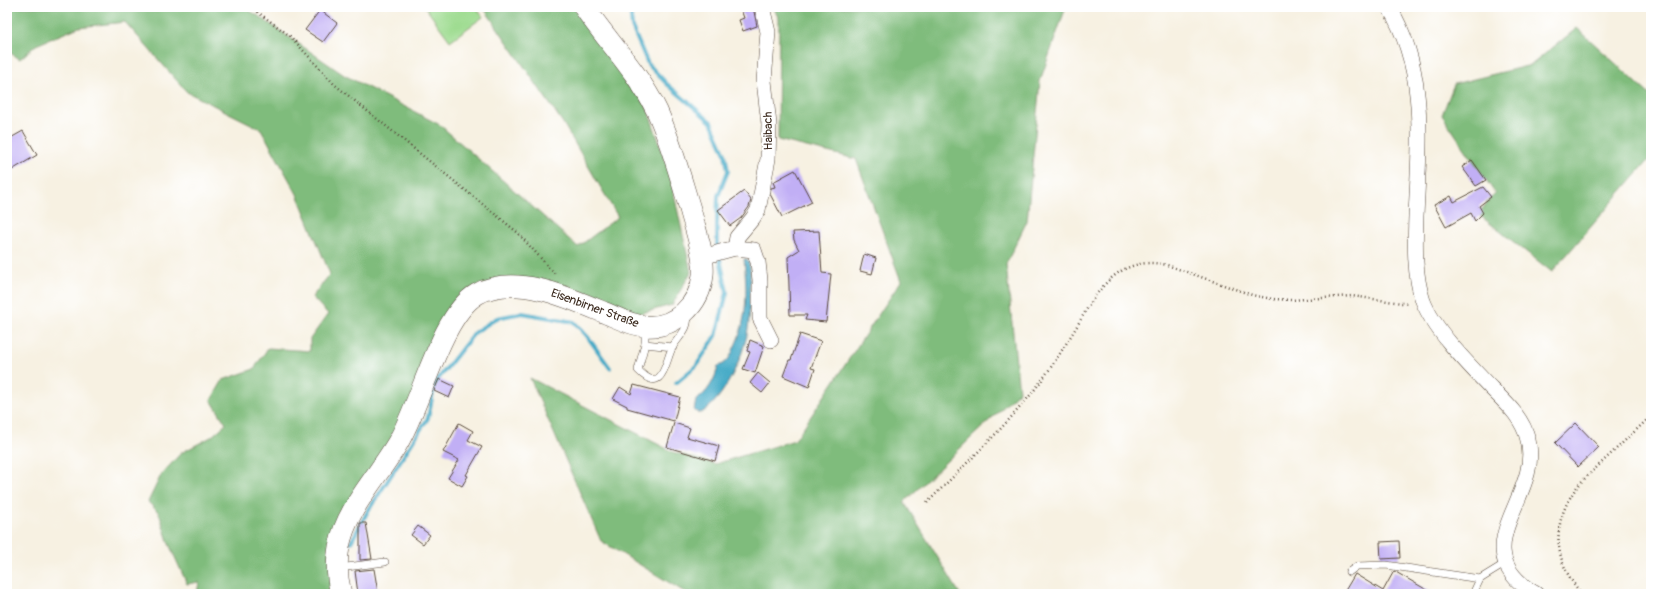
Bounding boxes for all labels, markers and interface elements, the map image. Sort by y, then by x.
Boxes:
street label: Haibach [761,111,776,150]
street label: Eisenbirner Straße [549,286,641,331]

